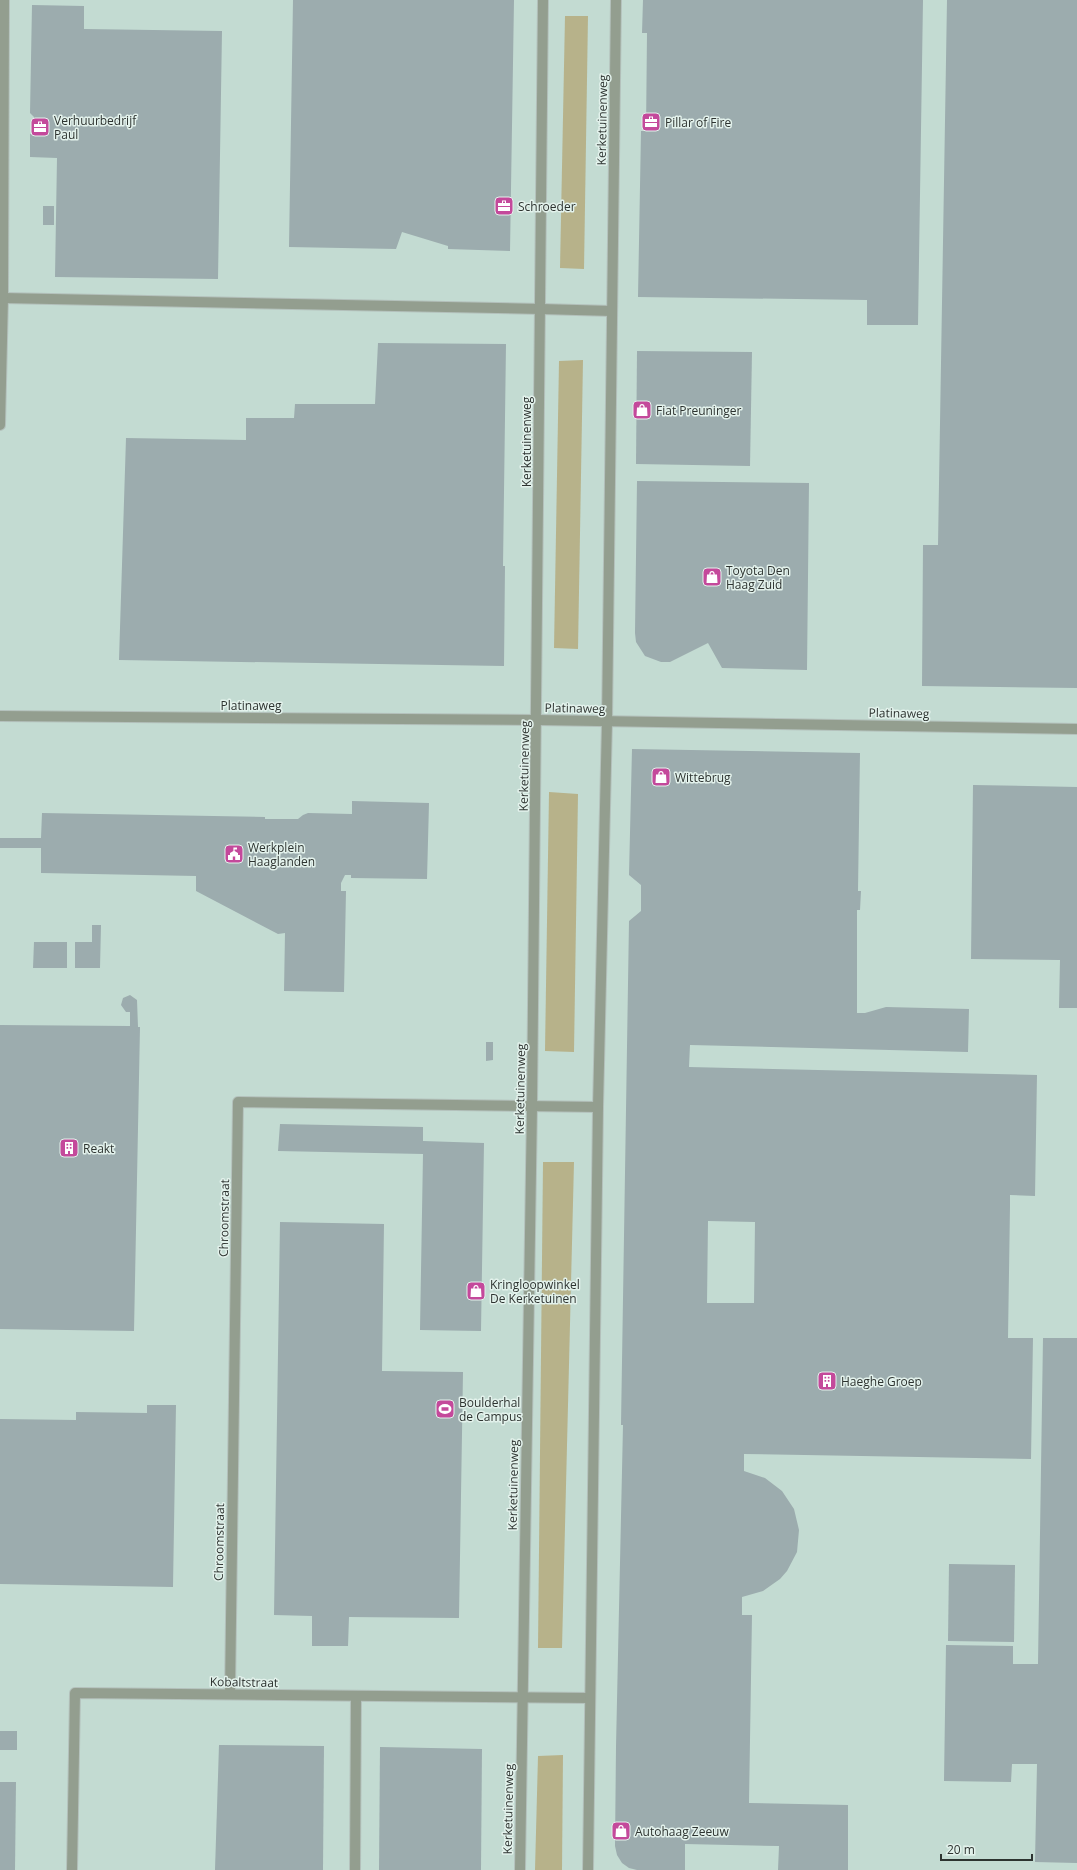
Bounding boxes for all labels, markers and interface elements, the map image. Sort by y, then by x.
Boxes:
street label: Kerketuinenweg [593,74,611,166]
office icon: Pillar of Fire [640,111,662,133]
place label: Verhuurbedrijf Paul [54,112,137,143]
place label: Pillar of Fire [665,114,731,131]
office icon: Verhuurbedrijf Paul [29,116,51,138]
office icon: Schroeder [493,195,515,217]
place label: Schroeder [518,198,576,215]
street label: Kerketuinenweg [518,396,535,487]
shop icon: Fiat Preuninger [631,399,653,421]
place label: Fiat Preuninger [656,402,742,419]
place label: Toyota Den Haag Zuid [726,562,790,593]
shop icon: Toyota Den Haag Zuid [701,566,723,588]
street label: Platinaweg [221,697,282,714]
street label: Platinaweg [544,699,606,717]
street label: Platinaweg [868,704,930,722]
street label: Kerketuinenweg [515,720,533,812]
shop icon: Wittebrug [650,766,672,788]
place label: Wittebrug [675,769,731,786]
place label: Werkplein Haaglanden [248,839,315,870]
public building icon: Werkplein Haaglanden [223,843,245,865]
street label: Kerketuinenweg [511,1043,529,1135]
building icon: Reakt [58,1137,80,1159]
place label: Reakt [83,1140,114,1157]
street label: Chroomstraat [215,1179,233,1257]
place label: Kringloopwinkel De Kerketuinen [490,1276,580,1307]
shop icon: Kringloopwinkel De Kerketuinen [465,1280,487,1302]
building icon: Haeghe Groep [816,1370,838,1392]
place label: Haeghe Groep [841,1373,922,1390]
place label: Boulderhal de Campus [459,1394,522,1425]
sports icon: Boulderhal de Campus [434,1398,456,1420]
street label: Kerketuinenweg [504,1439,522,1531]
street label: Chroomstraat [210,1503,228,1581]
street label: Kobaltstraat [210,1673,278,1691]
street label: Kerketuinenweg [499,1763,517,1855]
shop icon: Autohaag Zeeuw [610,1820,632,1842]
place label: Autohaag Zeeuw [635,1823,729,1840]
scale bar [941,1836,1032,1862]
text: 20 m [947,1841,975,1858]

